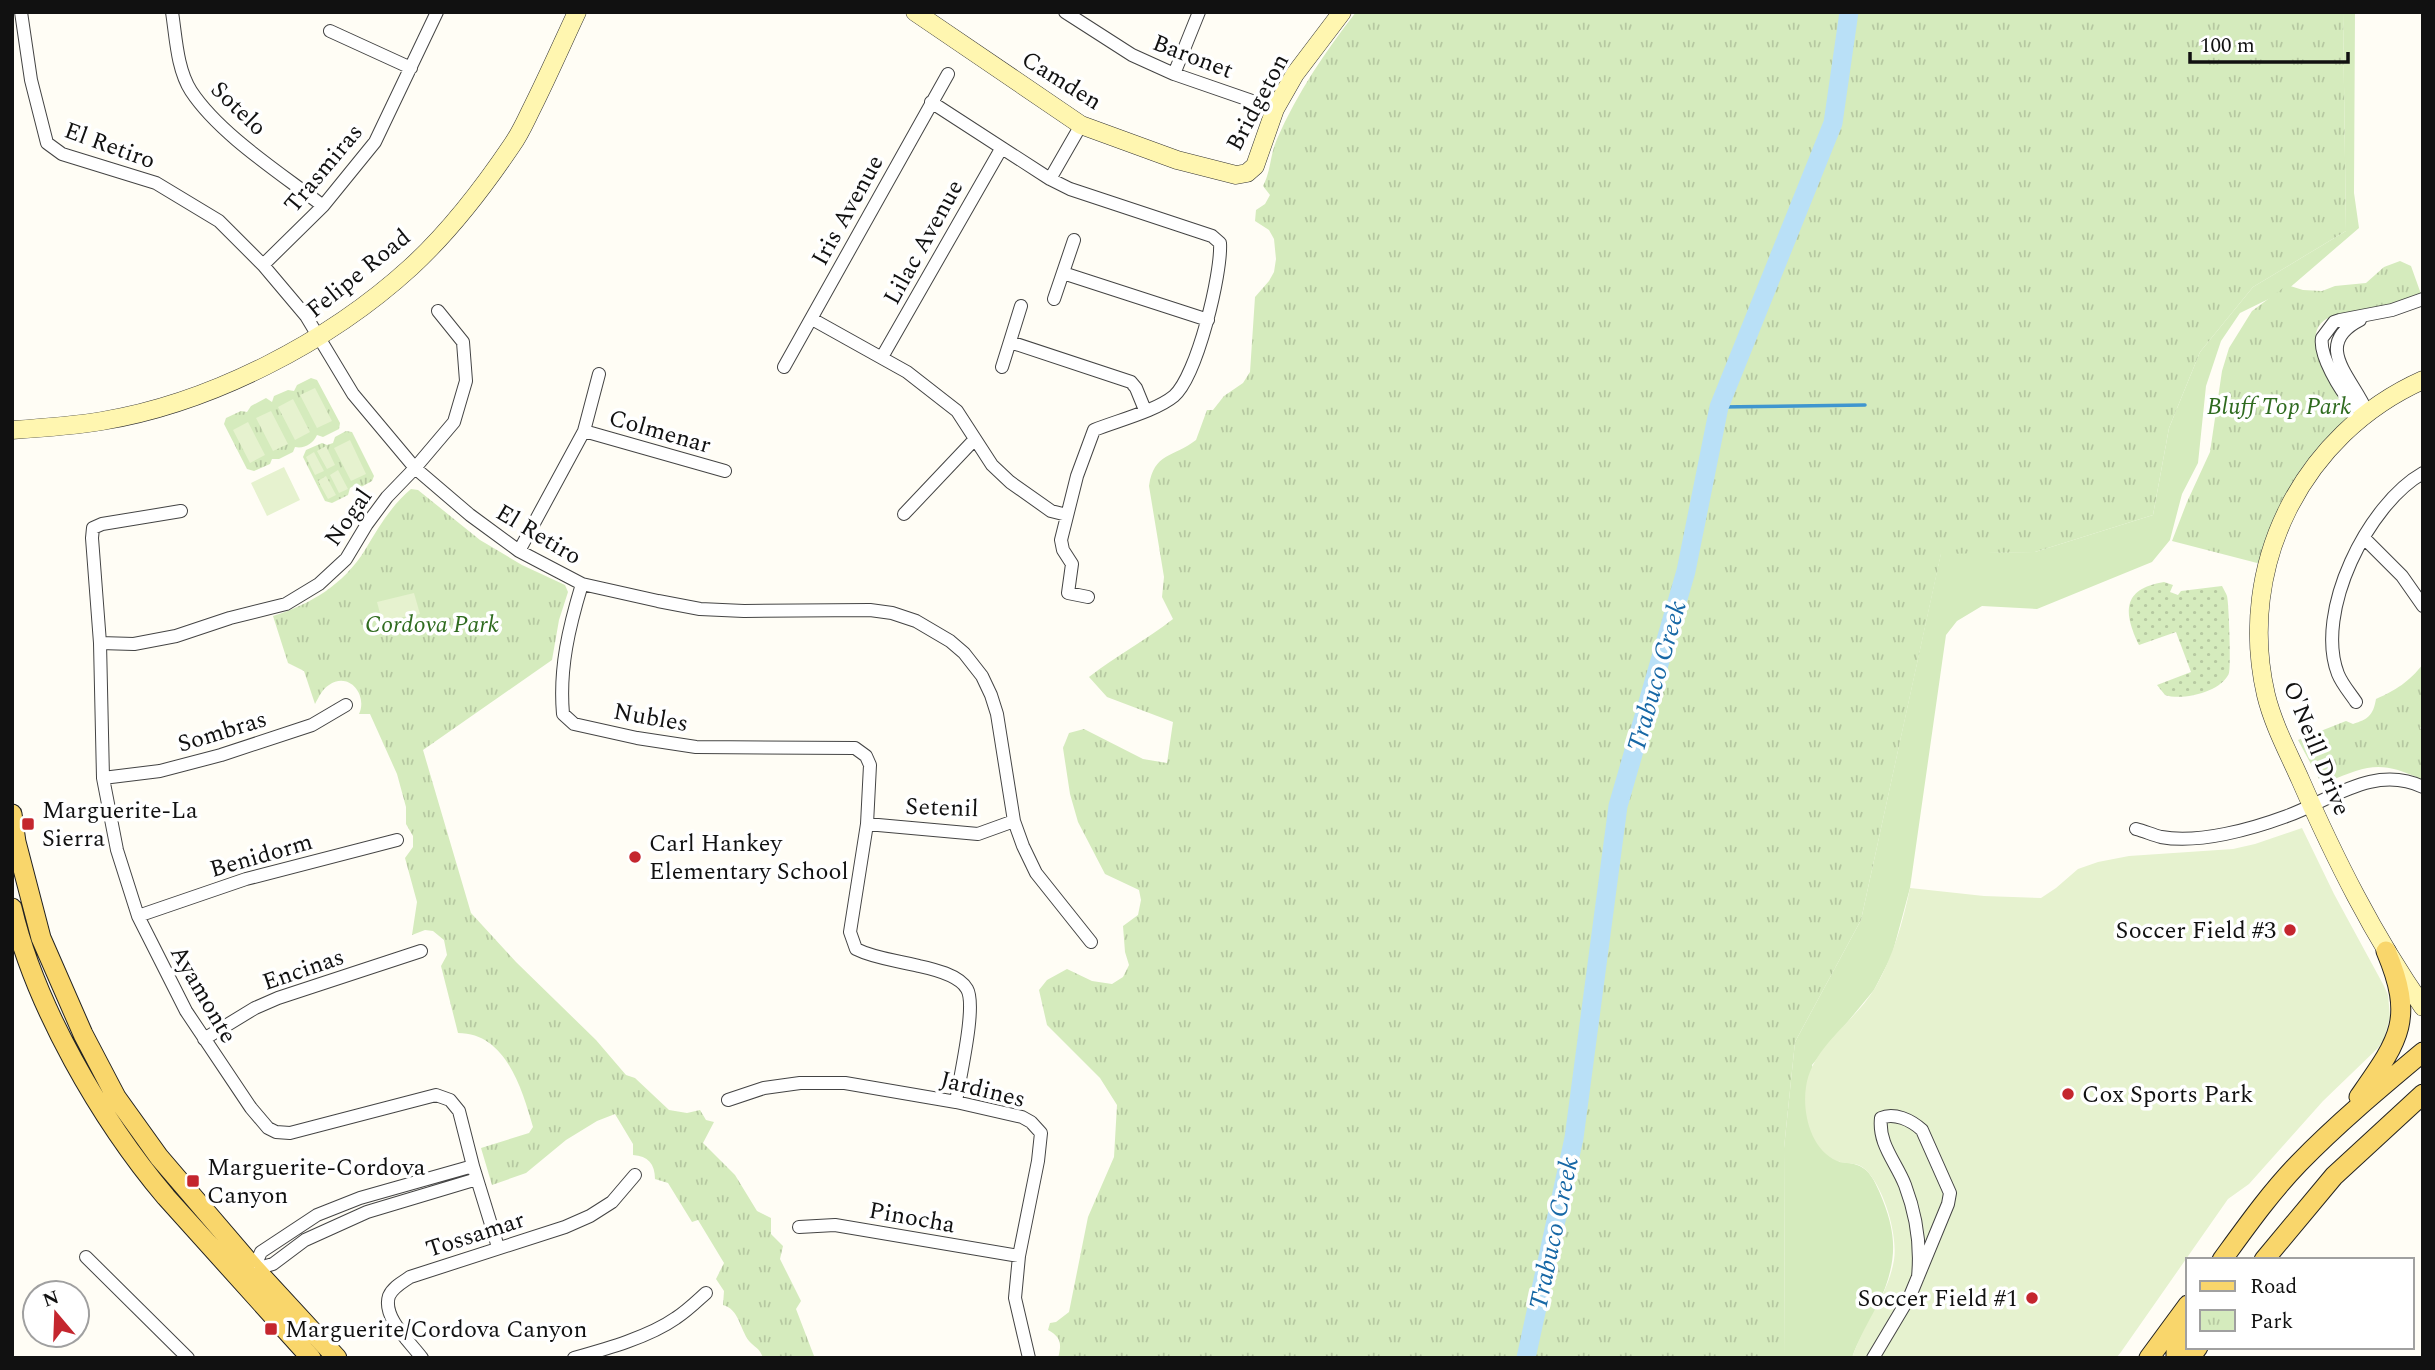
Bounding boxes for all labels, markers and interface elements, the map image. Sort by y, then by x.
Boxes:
scale bar [2190,21,2348,65]
street label: Baronet [1147,25,1238,89]
text: 100 m [2200,30,2255,62]
street label: Camden [1014,42,1109,120]
street label: Bridgeton [1217,47,1299,158]
street label: Sotelo [202,73,275,145]
street label: El Retiro [59,113,160,179]
street label: Trasmiras [276,116,372,221]
street label: Iris Avenue [803,148,893,273]
street label: Lilac Avenue [875,173,973,312]
street label: Felipe Road [298,220,419,327]
park label: Bluff Top Park [2207,389,2351,425]
street label: Colmenar [604,400,715,464]
street label: Nogal [316,481,382,554]
street label: El Retiro [489,495,588,575]
water label: Trabuco Creek [1616,596,1698,757]
park label: Cordova Park [365,607,499,643]
street label: O'Neill Drive [2273,676,2359,821]
street label: Nubles [611,694,691,742]
street label: Sombras [173,701,272,763]
street label: Setenil [905,789,979,827]
place label: Marguerite-La Sierra [42,793,198,857]
marker: Marguerite-La Sierra [20,816,36,832]
street label: Benidorm [206,824,317,888]
place label: Carl Hankey Elementary School [649,826,849,890]
marker: Carl Hankey Elementary School [627,849,643,865]
place label: Soccer Field #3 [2115,913,2276,949]
marker: Soccer Field #3 [2282,922,2298,938]
street label: Ayamonte [161,939,246,1050]
street label: Encinas [257,939,349,1001]
street label: Jardines [936,1062,1029,1118]
place label: Cox Sports Park [2082,1077,2253,1113]
marker: Cox Sports Park [2060,1086,2076,1102]
place label: Marguerite-Cordova Canyon [207,1150,426,1214]
water label: Trabuco Creek [1518,1153,1590,1313]
marker: Marguerite-Cordova Canyon [185,1173,201,1189]
street label: Pinocha [866,1193,958,1243]
street label: Tossamar [421,1202,529,1268]
legend [2186,1258,2414,1349]
text: Road [2250,1271,2297,1303]
north arrow [21,1279,91,1349]
place label: Soccer Field #1 [1857,1281,2018,1317]
text: N [39,1283,63,1316]
marker: Soccer Field #1 [2024,1290,2040,1306]
text: Park [2250,1306,2294,1338]
place label: Marguerite/Cordova Canyon [285,1312,588,1348]
marker: Marguerite/Cordova Canyon [263,1321,279,1337]

